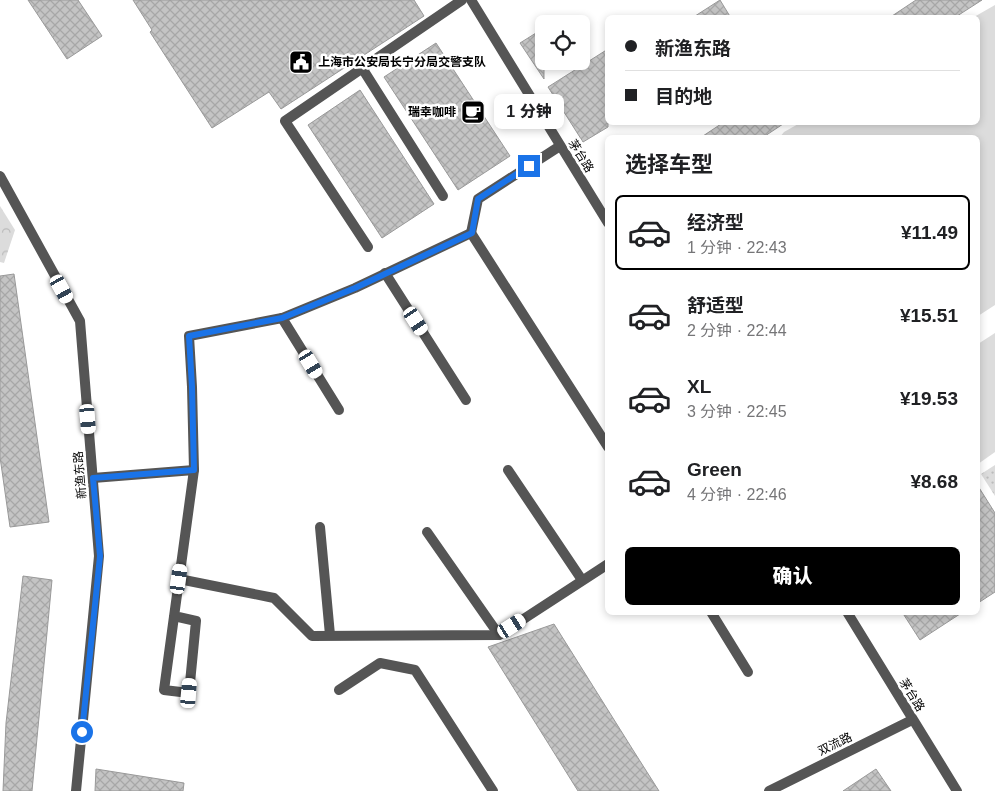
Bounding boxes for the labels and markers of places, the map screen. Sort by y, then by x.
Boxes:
public building icon: 上海市公安局长宁分局交警支队 [288,49,314,75]
place label: 上海市公安局长宁分局交警支队 [318,55,486,69]
cafe icon: 瑞幸咖啡 [460,99,486,125]
place label: 瑞幸咖啡 [408,105,456,119]

